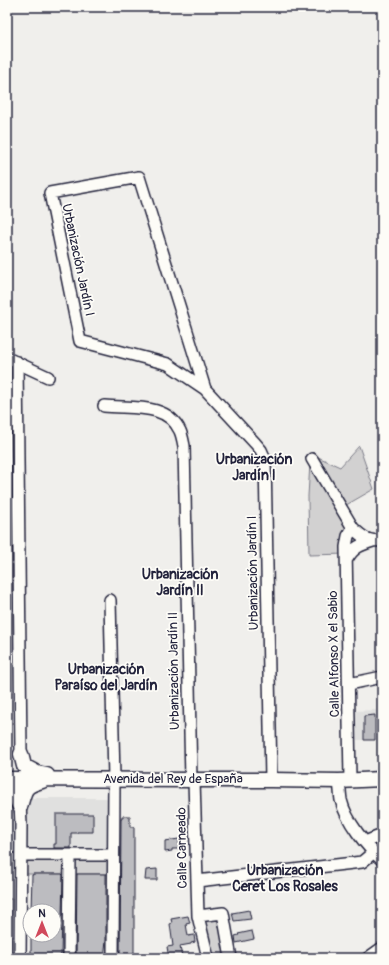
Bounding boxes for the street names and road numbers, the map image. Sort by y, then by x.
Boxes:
street label: Urbanización Jardín I [58,202,98,318]
street label: Urbanización Jardín I [244,516,262,630]
street label: Calle Alfonso X el Sabio [325,590,343,718]
street label: Urbanización Jardín II [165,612,183,730]
street label: Avenida del Rey de España [103,771,243,787]
street label: Calle Carneado [173,807,191,889]

